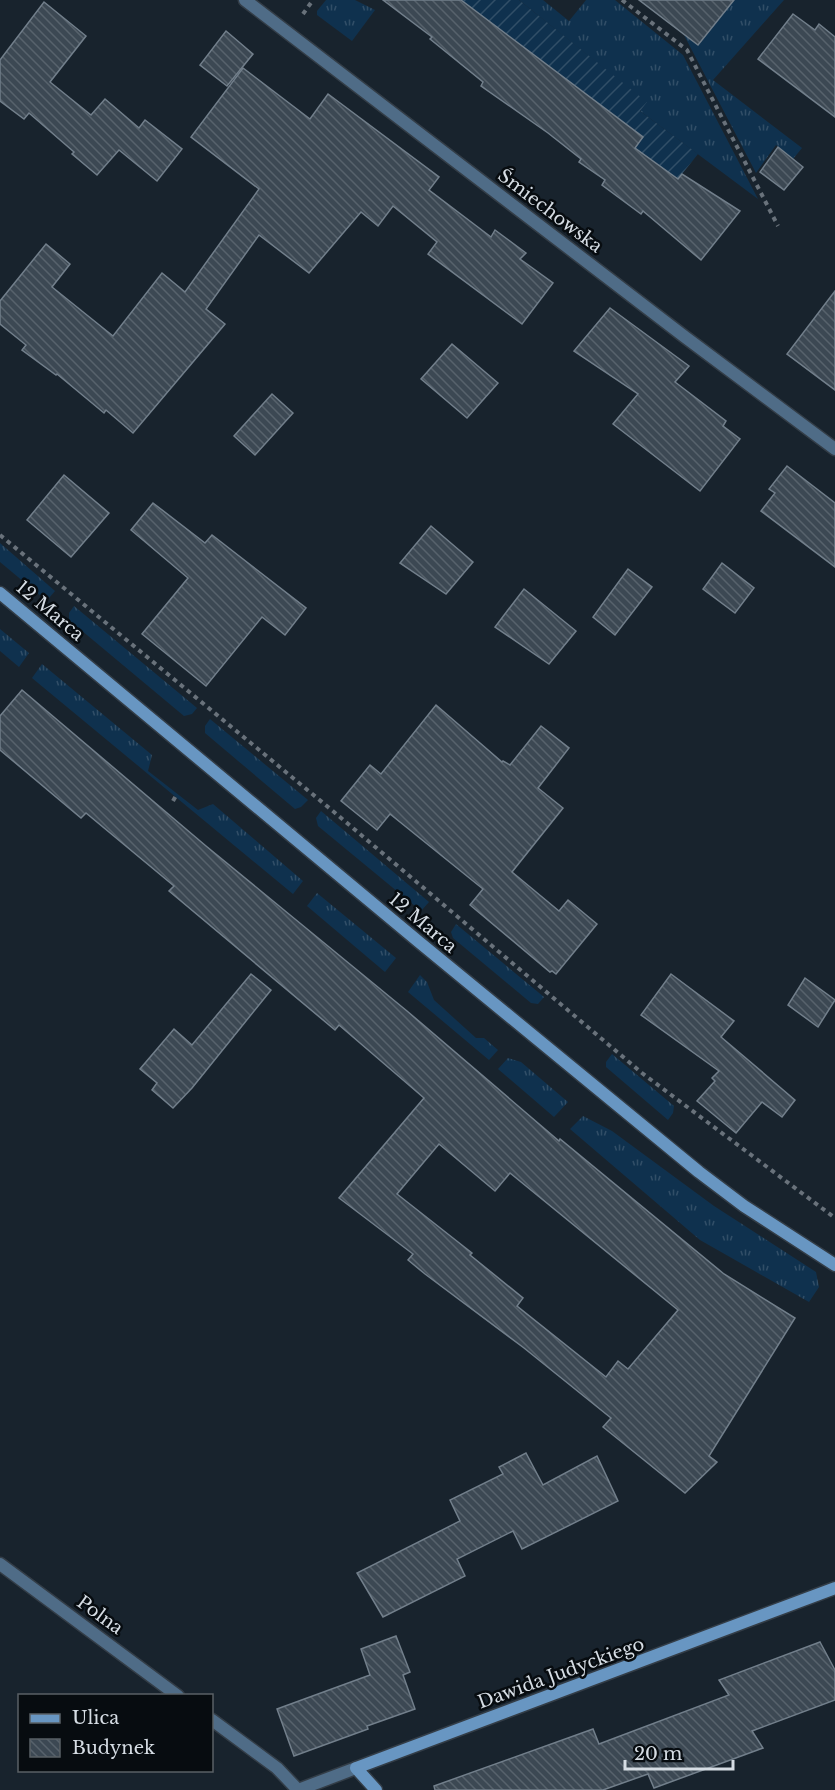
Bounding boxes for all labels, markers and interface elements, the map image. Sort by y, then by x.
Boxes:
street label: Śmiechowska [493,164,607,257]
street label: 12 Marca [12,576,88,646]
street label: 12 Marca [385,888,461,958]
street label: Polna [73,1591,127,1639]
street label: Dawida Judyckiego [475,1633,647,1713]
legend [18,1694,213,1772]
text: Ulica [72,1707,119,1729]
scale bar [625,1733,733,1771]
text: Budynek [72,1737,155,1759]
text: 20 m [634,1743,682,1765]

